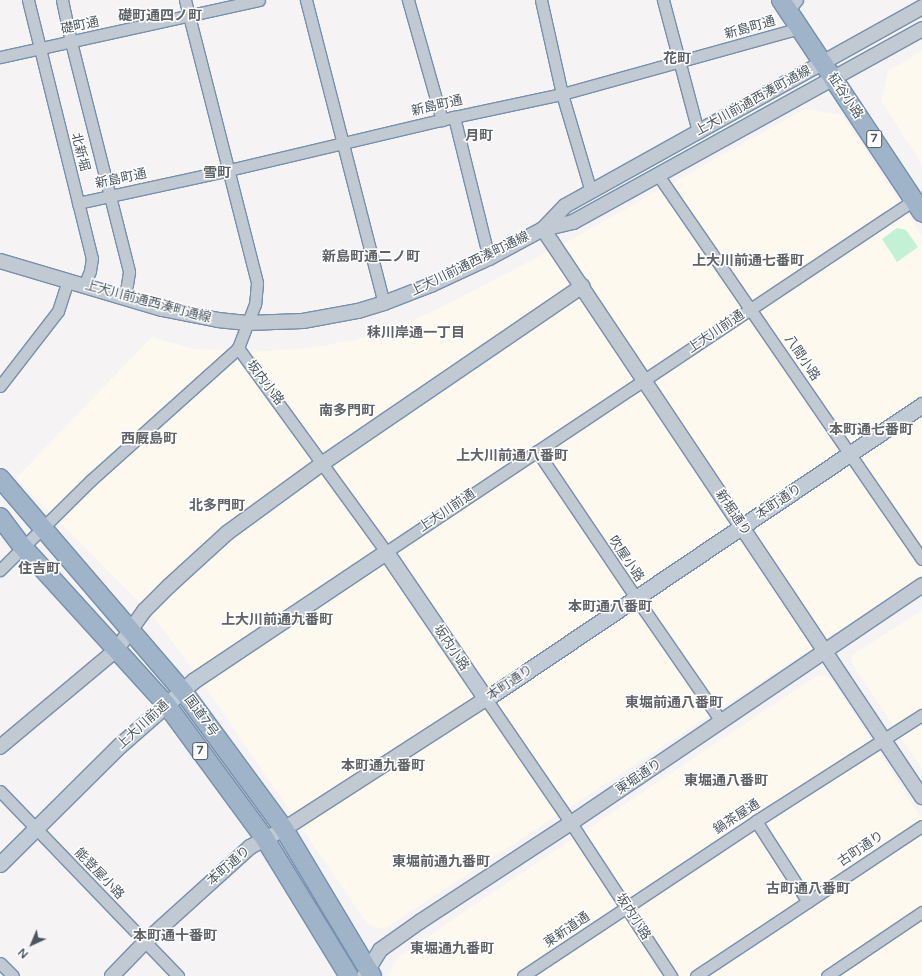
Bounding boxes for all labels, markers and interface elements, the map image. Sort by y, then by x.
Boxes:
district label: 礎町通四ノ町 [118,8,202,24]
street label: 新島町通 [723,13,777,43]
street label: 礎町通 [59,14,101,38]
district label: 花町 [663,51,691,67]
street label: 上大川前通西湊町通線 [692,63,814,139]
street label: 柾谷小路 [824,70,866,122]
street label: 新島町通 [410,93,464,119]
district label: 月町 [465,128,493,144]
road number: 7 [866,129,882,149]
street label: 北新堀 [68,131,92,173]
district label: 雪町 [203,165,231,181]
street label: 新島町通 [94,166,148,192]
street label: 上大川前通西湊町通線 [408,228,532,300]
district label: 新島町通二ノ町 [322,249,420,265]
district label: 上大川前通七番町 [692,253,804,269]
street label: 上大川前通西湊町通線 [83,278,213,326]
street label: 上大川前通 [685,307,747,357]
district label: 秣川岸通一丁目 [367,325,465,341]
street label: 八間小路 [781,332,823,384]
street label: 坂内小路 [243,358,287,408]
district label: 南多門町 [319,403,375,419]
district label: 本町通七番町 [829,422,913,438]
district label: 西厩島町 [121,431,177,447]
district label: 上大川前通八番町 [456,448,568,464]
street label: 本町通り [753,481,805,523]
street label: 上大川前通 [416,486,478,536]
street label: 新堀通り [712,487,754,539]
district label: 北多門町 [189,498,245,514]
street label: 吹屋小路 [605,533,647,585]
district label: 住吉町 [18,561,60,577]
district label: 本町通八番町 [568,599,652,615]
district label: 上大川前通九番町 [221,612,333,628]
street label: 坂内小路 [430,622,472,674]
street label: 本町通り [484,662,536,704]
street label: 国道7号 [181,692,221,740]
district label: 東堀前通八番町 [625,695,723,711]
street label: 上大川前通 [114,697,172,753]
road number: 7 [192,741,208,761]
street label: 東堀通り [613,756,665,798]
district label: 本町通九番町 [341,758,425,774]
district label: 東堀通八番町 [684,773,768,789]
street label: 鍋茶屋通 [711,796,763,838]
street label: 古町通り [835,828,887,870]
street label: 本町通り [204,843,254,889]
street label: 能登屋小路 [71,845,127,903]
district label: 東堀前通九番町 [392,854,490,870]
district label: 古町通八番町 [766,881,850,897]
street label: 坂内小路 [612,891,654,943]
street label: 東新道通 [541,909,593,951]
north arrow [12,924,52,964]
district label: 本町通十番町 [133,928,217,944]
district label: 東堀通九番町 [410,941,494,957]
text: N [16,945,31,961]

